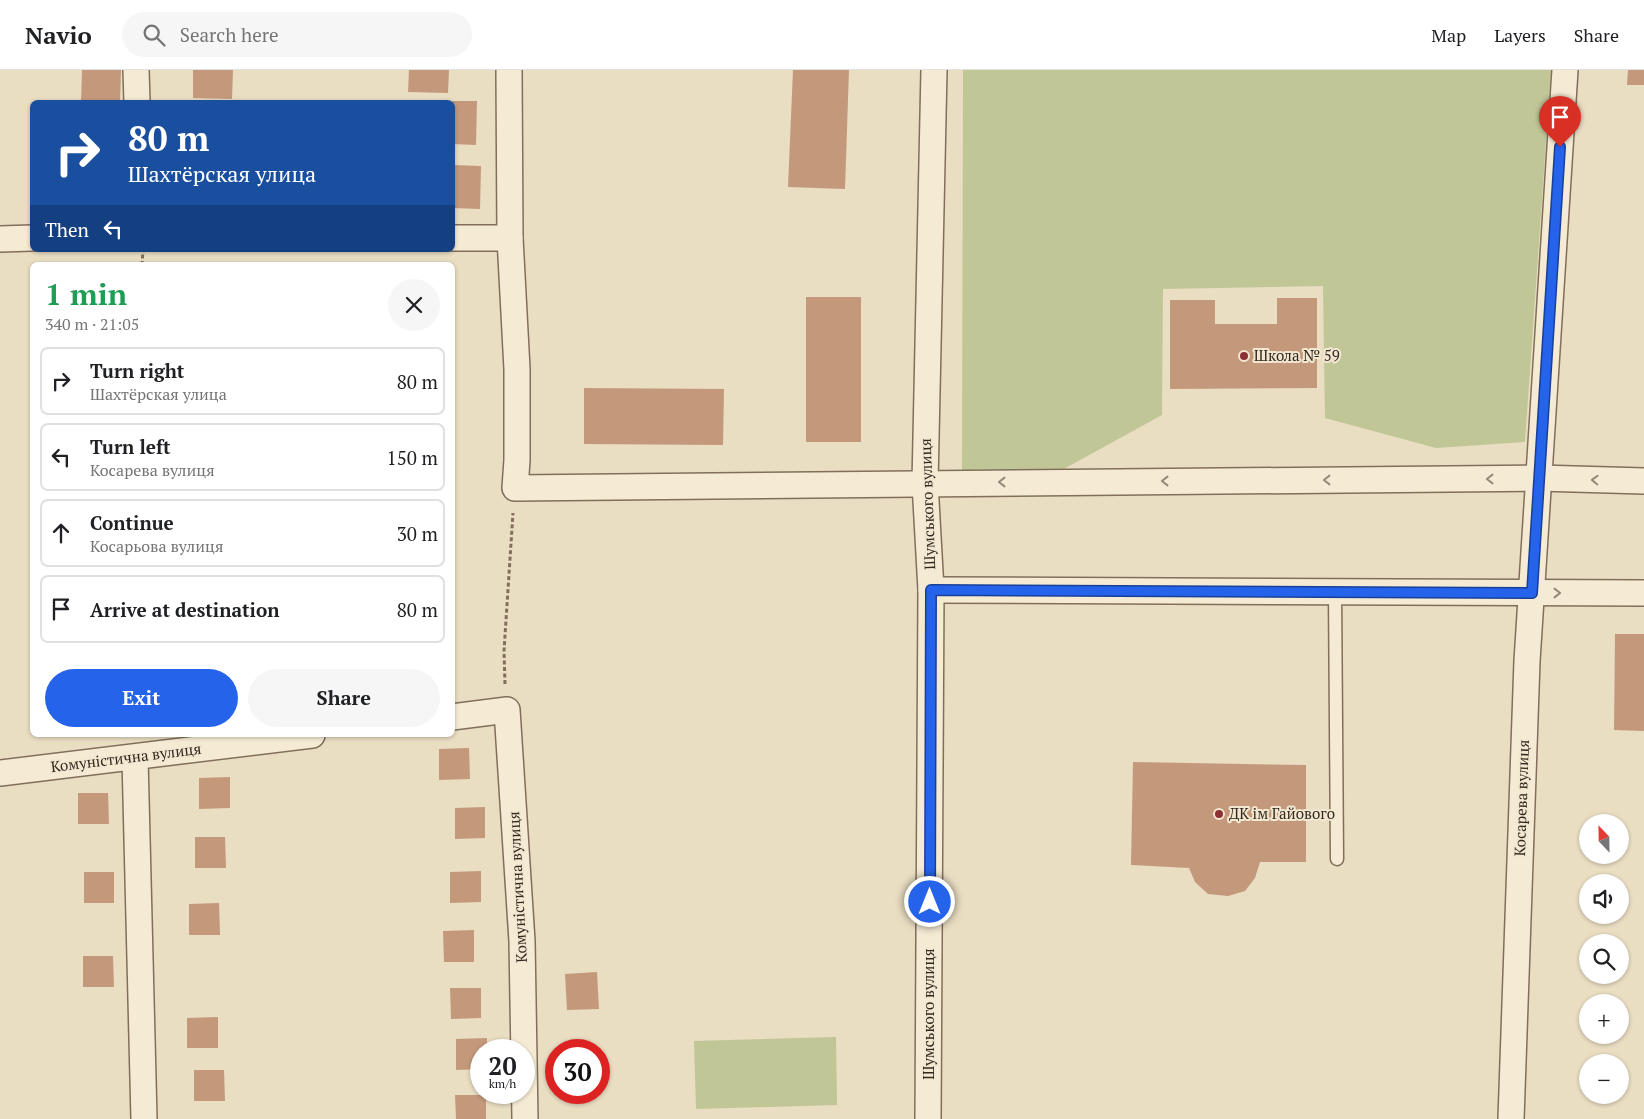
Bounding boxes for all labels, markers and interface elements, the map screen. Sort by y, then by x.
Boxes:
search box [122,12,472,57]
text: Navio [25,19,92,51]
icon: search [140,21,168,49]
text: Search here [180,22,279,47]
text: Map [1431,23,1466,47]
text: Layers [1494,23,1546,47]
text: Share [1574,23,1619,47]
pin [1539,96,1581,147]
icon: arrive [1546,103,1574,131]
text: 80 m [128,115,209,161]
icon: right [45,120,110,185]
text: Шахтёрская улица [128,159,316,188]
icon: left [99,215,127,243]
text: Then [45,217,89,242]
text: 1 min [45,274,127,314]
button: close [388,279,440,331]
text: 340 m · 21:05 [45,313,139,335]
place label: Школа № 59 [1254,345,1340,365]
marker: Школа № 59 [1238,350,1250,362]
text: Turn right [90,358,184,383]
icon: right [47,367,75,395]
text: 80 m [397,369,438,394]
text: Шахтёрская улица [90,383,227,405]
text: Turn left [90,434,171,459]
street label: Шумського вулиця [915,438,939,570]
icon: left [47,443,75,471]
text: 150 m [387,445,438,470]
text: Косарева вулиця [90,459,215,481]
one-way arrow [1486,473,1494,484]
one-way arrow [1323,475,1331,485]
one-way arrow [1591,475,1599,485]
one-way arrow [1161,476,1168,486]
one-way arrow [998,477,1006,487]
text: Continue [90,510,174,535]
icon: ahead [47,519,75,547]
text: 30 m [397,521,438,546]
text: Косарьова вулиця [90,535,223,557]
one-way arrow [1554,588,1562,598]
icon: arrive [47,595,75,623]
text: Arrive at destination [90,597,279,622]
text: 80 m [397,597,438,622]
button: Exit [45,669,238,727]
button: Share [248,669,440,727]
street label: Комуністична вулиця [49,738,202,776]
street label: Косарева вулиця [1509,739,1533,857]
place label: ДК ім Гайового [1229,803,1335,823]
marker: ДК ім Гайового [1213,808,1225,820]
street label: Комуністична вулиця [503,811,531,963]
north arrow [1579,814,1629,864]
map controls [1579,814,1629,1104]
button: sound [1579,874,1629,924]
position arrow [903,875,955,927]
button: search [1579,934,1629,984]
street label: Шумського вулиця [918,948,938,1080]
button: + [1579,994,1629,1044]
speed limit sign: 30 [545,1039,610,1104]
text: 20 [488,1049,517,1082]
button: − [1579,1054,1629,1104]
text: km/h [489,1076,516,1091]

